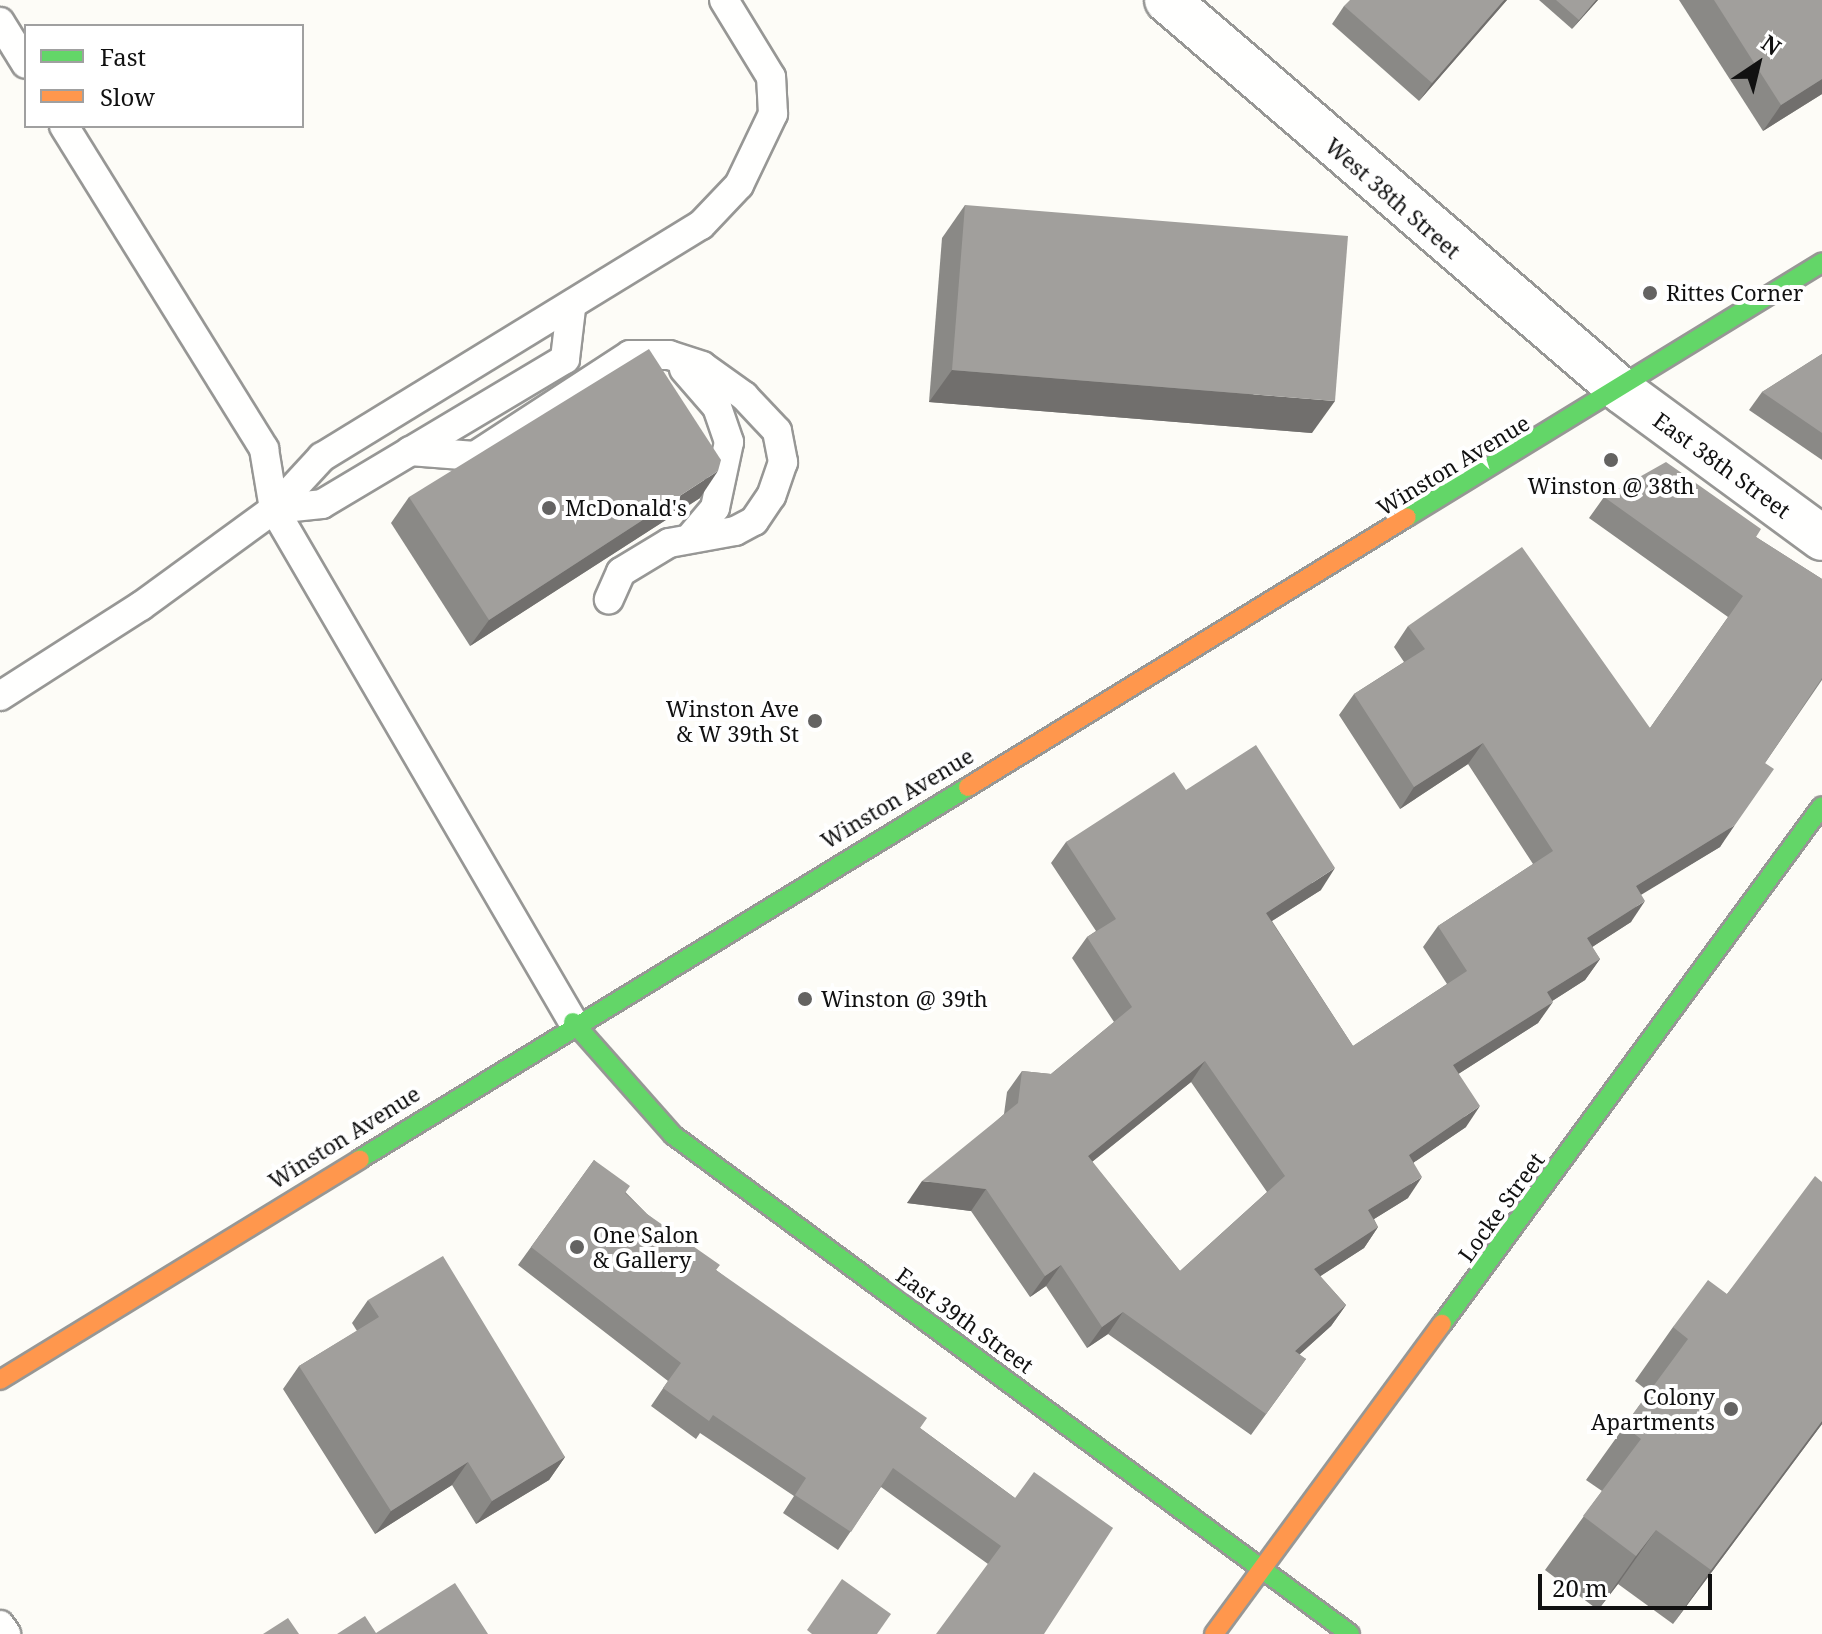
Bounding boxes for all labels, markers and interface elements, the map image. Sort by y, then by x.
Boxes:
legend [24,24,304,128]
north arrow [1718,24,1798,104]
text: N [1756,27,1787,62]
text: Fast [100,40,146,73]
text: Slow [100,80,155,113]
street label: West 38th Street [1320,132,1466,264]
place label: Rittes Corner [1666,280,1803,306]
marker: Rittes Corner [1641,284,1659,302]
street label: East 38th Street [1648,406,1796,524]
street label: Winston Avenue [1372,409,1534,521]
marker: Winston @ 38th [1602,451,1620,469]
place label: Winston @ 38th [1528,473,1694,499]
place label: McDonald's [565,495,687,521]
marker: McDonald's [540,499,558,517]
place label: Winston Ave & W 39th St [666,695,799,746]
marker: Winston Ave & W 39th St [806,712,824,730]
street label: Winston Avenue [816,742,978,854]
place label: Winston @ 39th [821,986,988,1012]
marker: Winston @ 39th [796,990,814,1008]
street label: Winston Avenue [264,1080,424,1194]
street label: Locke Street [1453,1147,1549,1267]
place label: One Salon & Gallery [593,1221,699,1272]
marker: One Salon & Gallery [568,1238,586,1256]
street label: East 39th Street [891,1261,1039,1379]
place label: Colony Apartments [1591,1383,1715,1434]
marker: Colony Apartments [1722,1400,1740,1418]
scale bar [1542,1558,1716,1608]
text: 20 m [1552,1571,1608,1604]

